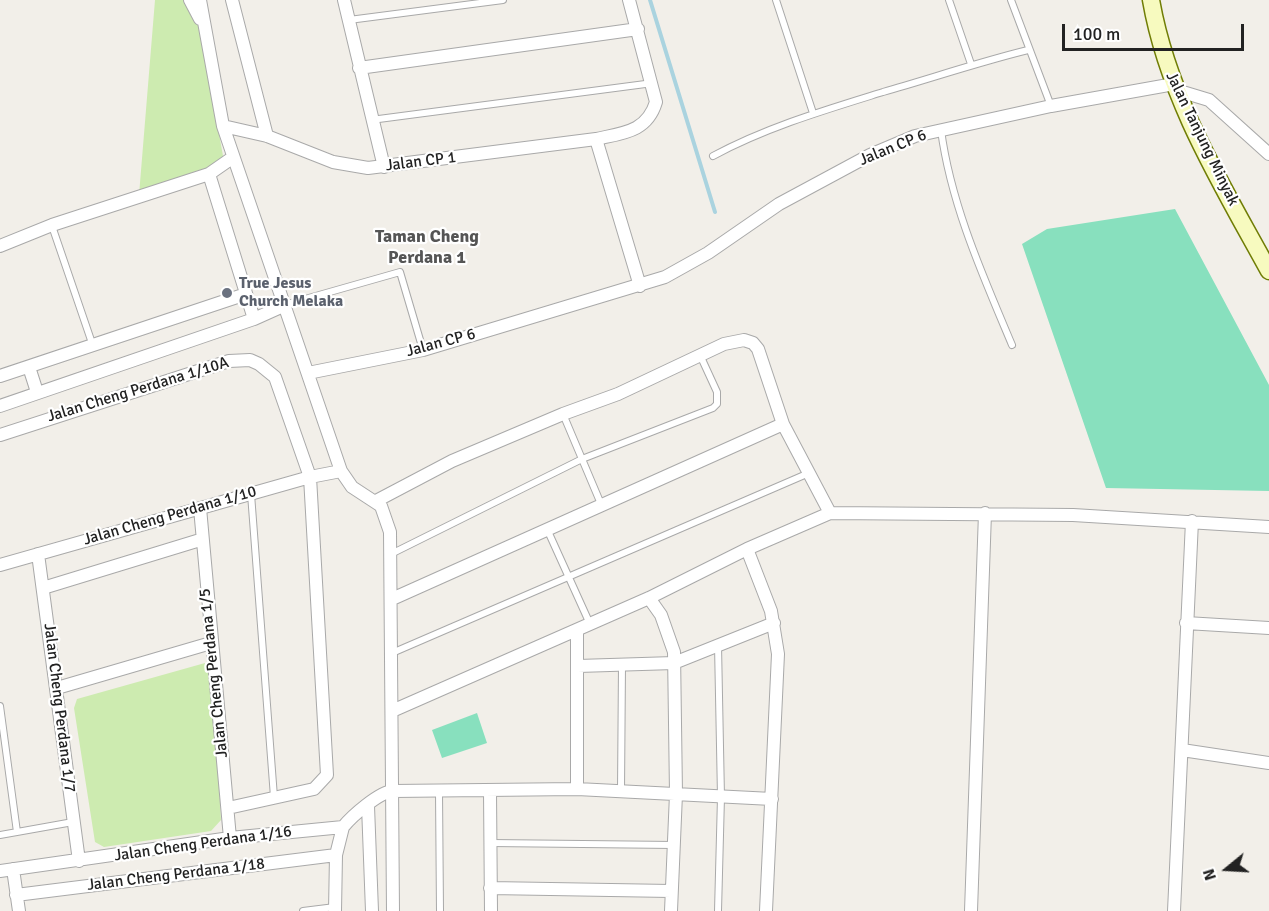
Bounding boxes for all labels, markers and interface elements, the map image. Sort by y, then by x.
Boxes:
scale bar [1065,12,1246,50]
text: 100 m [1073,23,1120,45]
street label: Jalan Tanjung Minyak [1161,69,1243,209]
street label: Jalan CP 6 [857,126,929,170]
street label: Jalan CP 1 [385,148,457,176]
district label: Taman Cheng Perdana 1 [375,226,479,268]
place label: True Jesus Church Melaka [239,274,343,312]
marker: True Jesus Church Melaka [220,286,234,300]
street label: Jalan CP 6 [404,325,478,361]
street label: Jalan Cheng Perdana 1/10A [45,353,231,427]
street label: Jalan Cheng Perdana 1/10 [81,482,259,550]
street label: Jalan Cheng Perdana 1/5 [196,587,232,759]
street label: Jalan Cheng Perdana 1/7 [39,622,79,794]
street label: Jalan Cheng Perdana 1/16 [113,822,293,866]
north arrow [1197,839,1257,899]
street label: Jalan Cheng Perdana 1/18 [86,855,266,895]
text: N [1199,866,1221,883]

